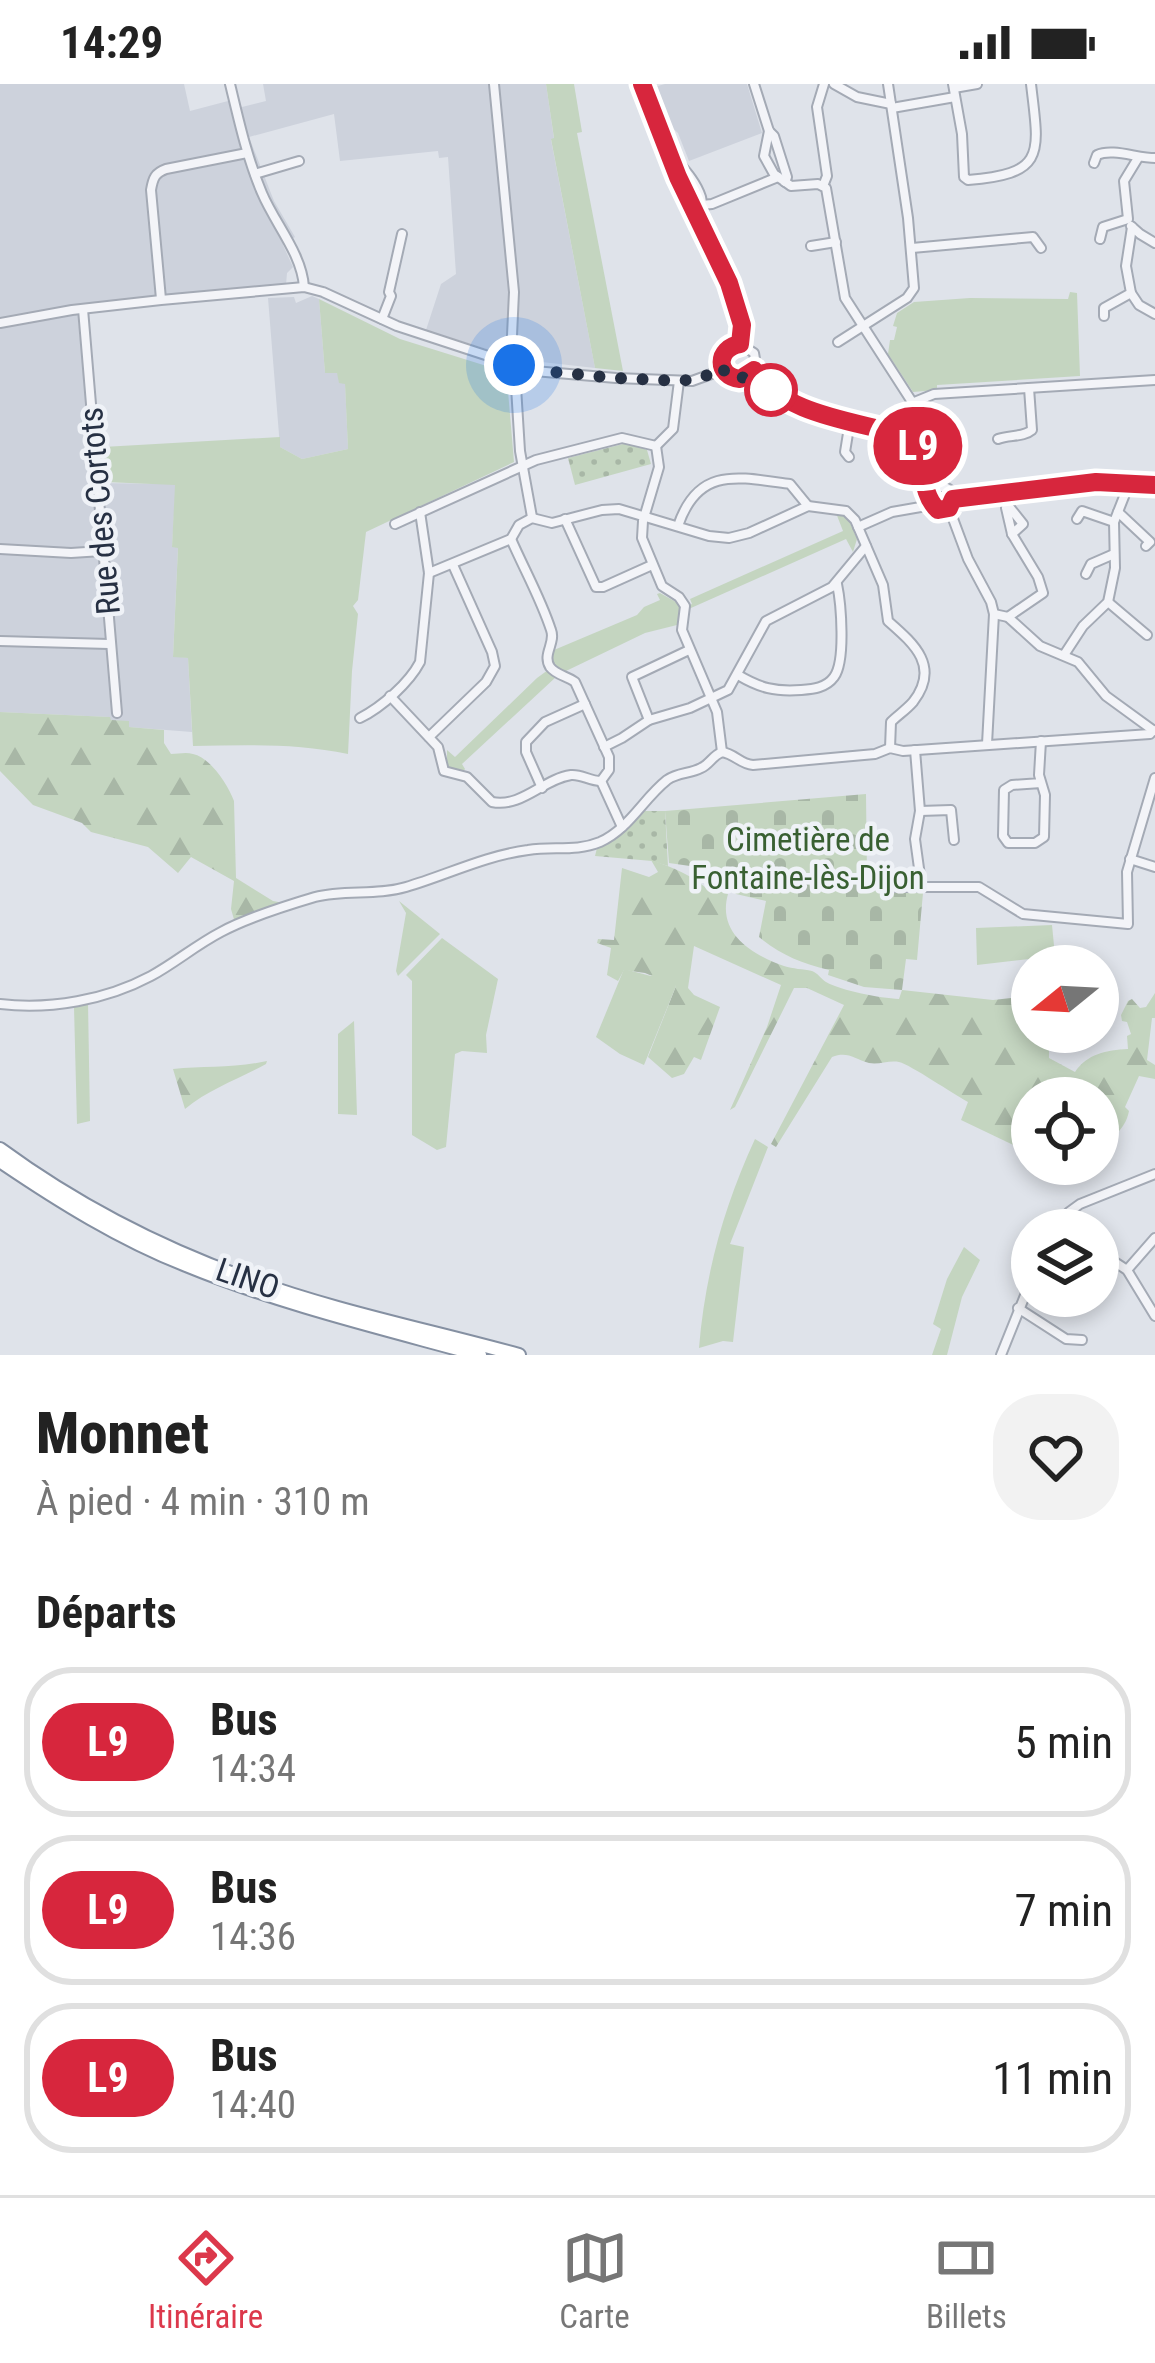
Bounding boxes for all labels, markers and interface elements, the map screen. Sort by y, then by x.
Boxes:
text: 14:29 [60,16,163,69]
your location [484,335,544,395]
unlabelled marker [746,365,796,415]
street label: Rue des Cortots [71,406,128,616]
line badge: L9 [864,407,972,485]
text: L9 [897,421,939,470]
park label: Cimetière de Fontaine-lès-Dijon [691,820,925,897]
north arrow [1011,945,1119,1053]
map controls [1011,945,1119,1317]
button: locate [1011,1077,1119,1185]
button: layers [1011,1209,1119,1317]
street label: LINO [211,1250,285,1307]
button: heart [993,1394,1119,1520]
text: Monnet [36,1400,209,1467]
text: À pied · 4 min · 310 m [36,1479,370,1525]
text: Départs [36,1586,177,1639]
text: Bus [210,1693,278,1746]
text: 5 min [1014,1716,1113,1769]
text: L9 [87,1717,129,1766]
text: 14:34 [210,1746,296,1792]
text: Bus [210,1861,278,1914]
text: 7 min [1014,1884,1113,1937]
text: L9 [87,1885,129,1934]
text: 14:36 [210,1914,296,1960]
text: Bus [210,2029,278,2082]
text: 11 min [992,2052,1113,2105]
text: L9 [87,2053,129,2102]
text: 14:40 [210,2082,296,2128]
tab: Itinéraire [148,2225,263,2336]
tab: Carte [559,2225,630,2336]
tab: Billets [926,2225,1007,2336]

